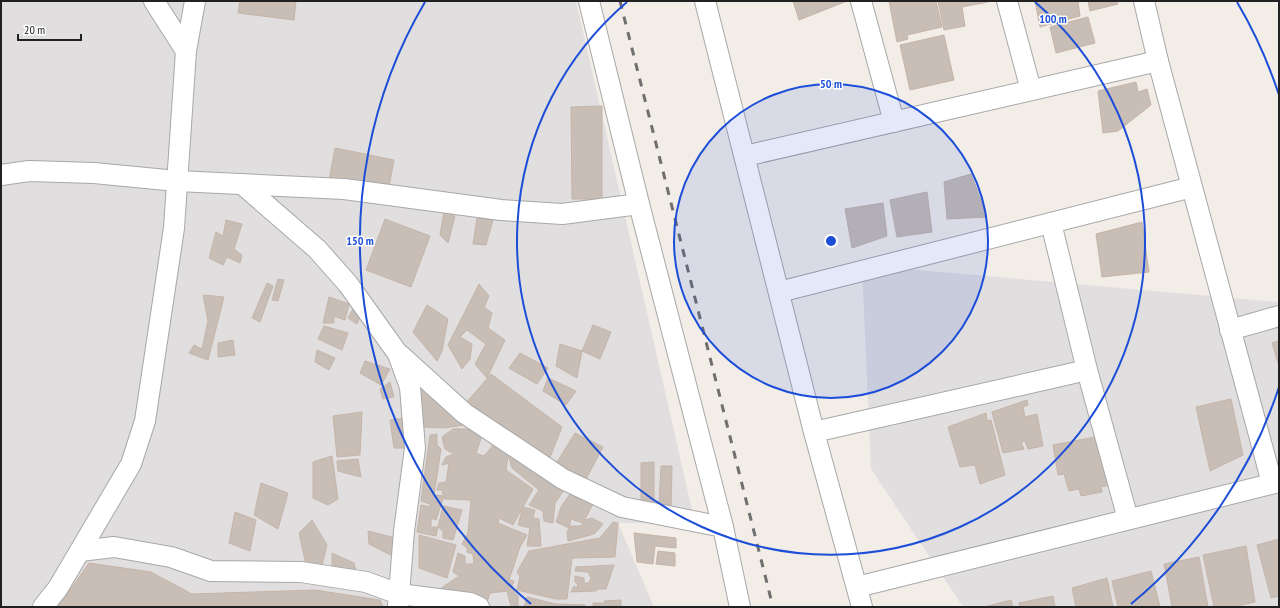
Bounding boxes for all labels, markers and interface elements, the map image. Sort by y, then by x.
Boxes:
text: 100 m [1039,11,1067,26]
scale bar [18,16,81,42]
text: 20 m [24,22,45,37]
text: 50 m [820,76,842,91]
text: 150 m [346,233,374,248]
centre of rings [824,234,838,248]

